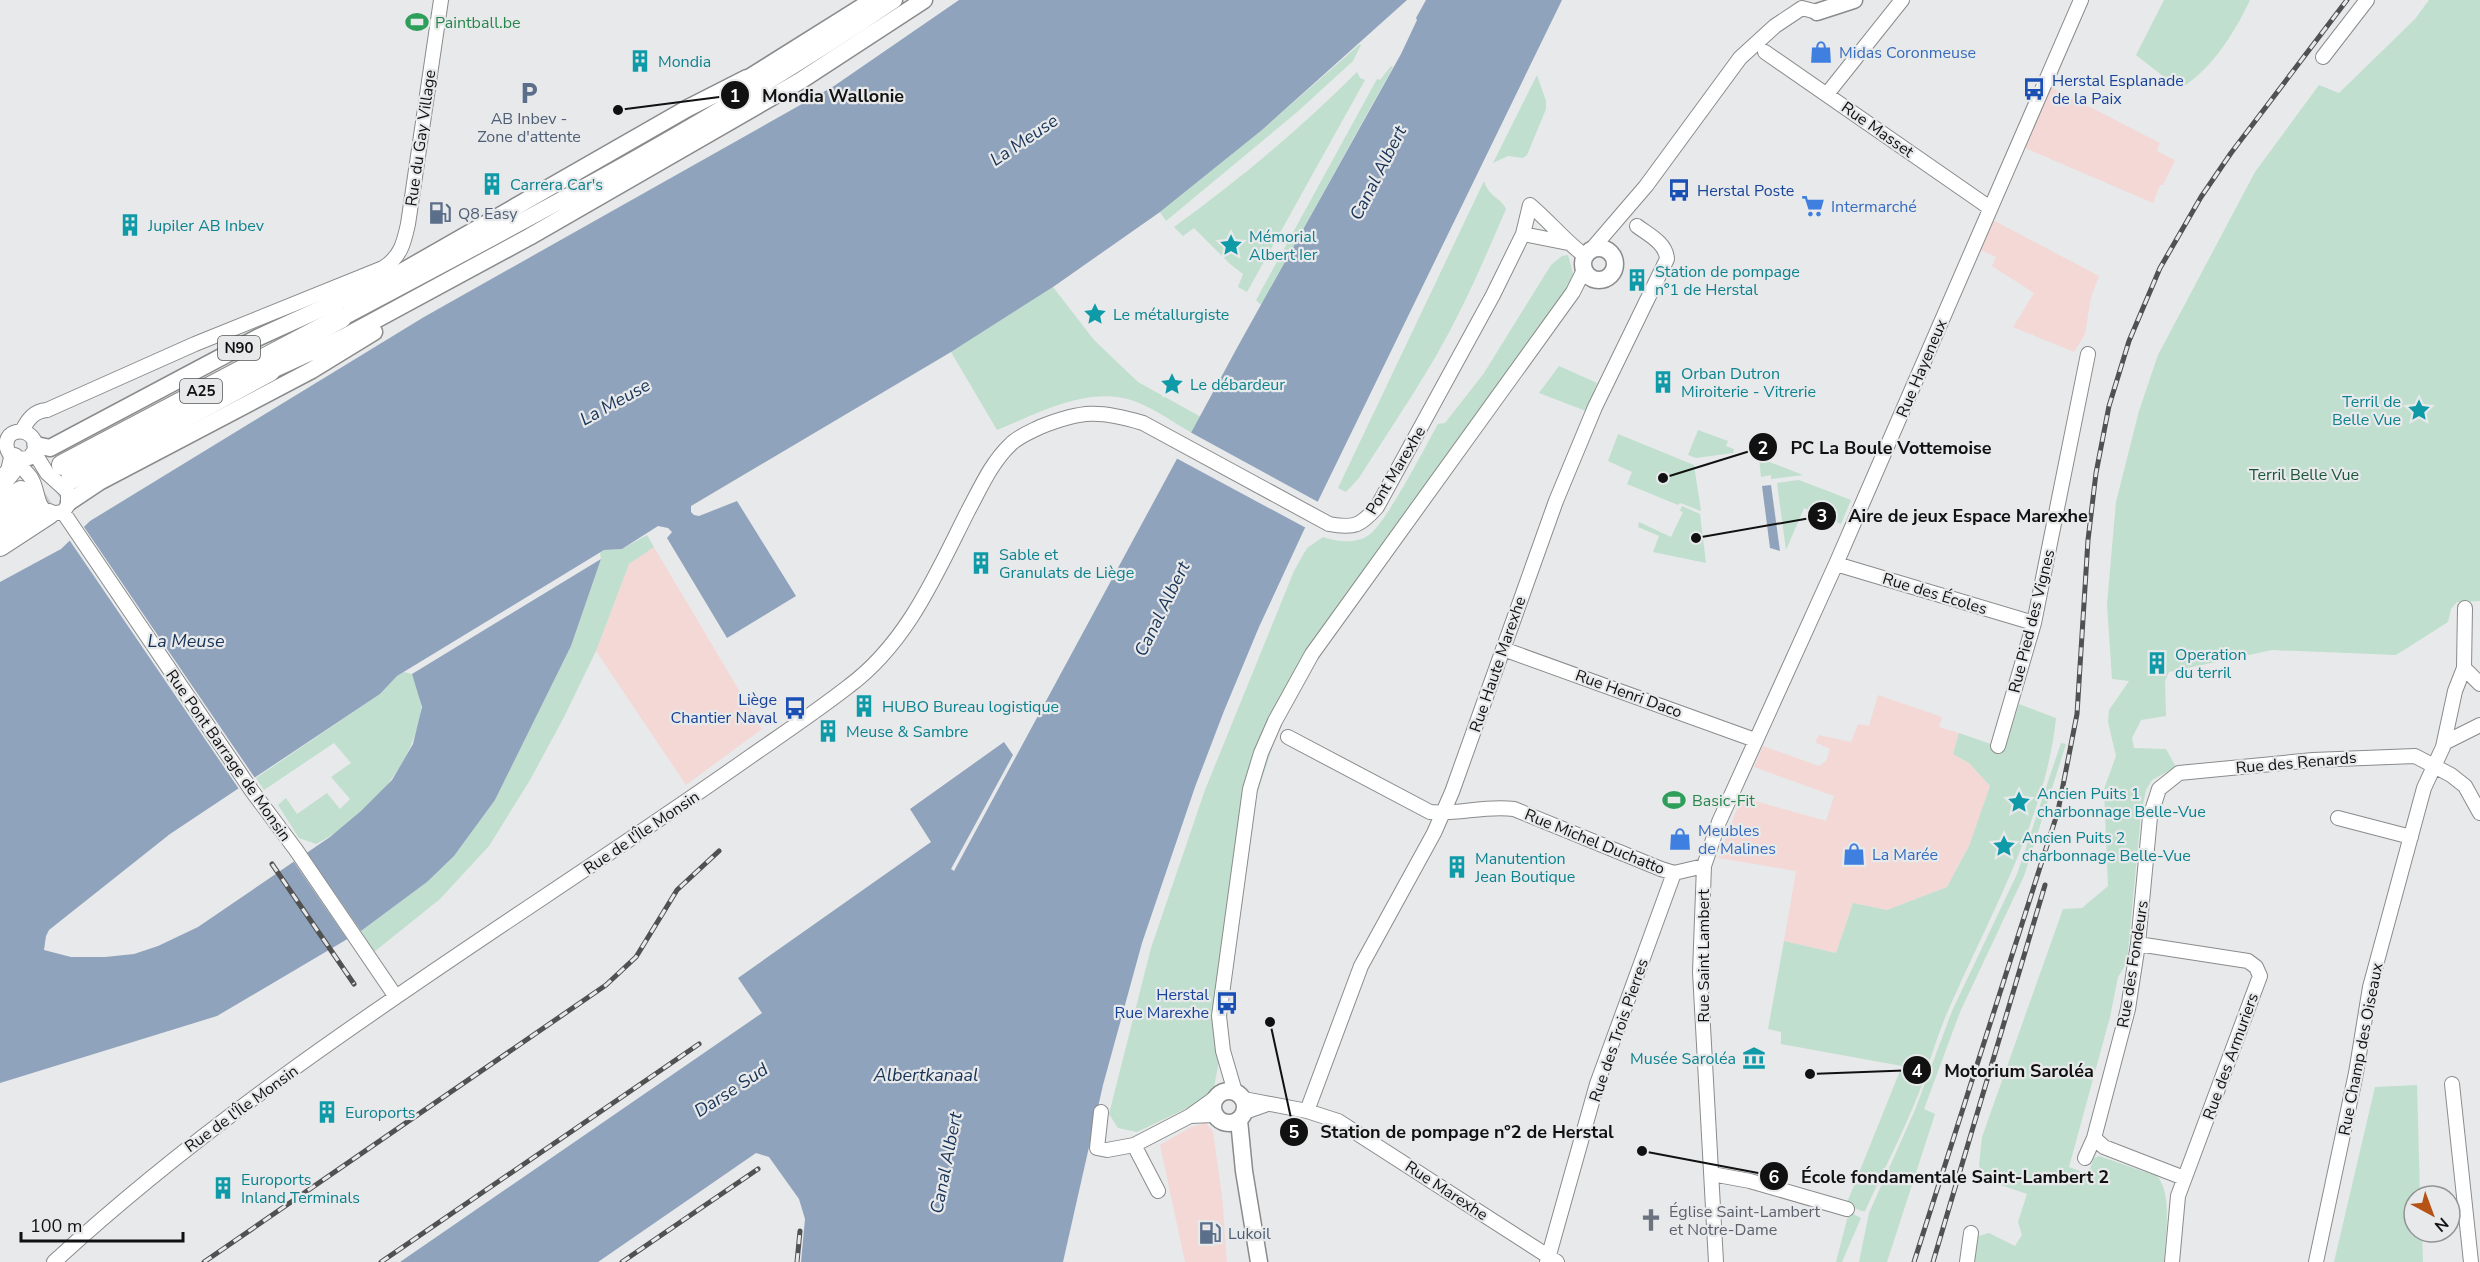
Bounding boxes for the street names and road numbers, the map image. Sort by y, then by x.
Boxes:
street label: Rue du Gay Village [401,68,441,208]
street label: Rue Masset [1837,97,1918,163]
street label: Rue Hayeneux [1891,315,1953,421]
road number: N90 [218,336,260,360]
road number: A25 [180,379,222,403]
street label: Pont Marexhe [1361,422,1431,519]
street label: Rue Pied des Vignes [2003,547,2060,695]
street label: Rue des Écoles [1880,568,1990,620]
street label: Rue Haute Marexhe [1464,593,1532,735]
street label: Rue Henri Daco [1572,664,1685,723]
street label: Rue Pont Barrage de Monsin [160,665,296,846]
street label: Rue des Renards [2235,747,2357,779]
street label: Rue de l'Île Monsin [579,786,704,880]
street label: Rue Michel Duchatto [1521,804,1668,880]
street label: Rue Saint Lambert [1693,889,1715,1023]
street label: Rue des Fondeurs [2112,899,2154,1029]
street label: Rue des Trois Pierres [1584,956,1654,1105]
street label: Rue Champ des Oiseaux [2333,960,2389,1137]
street label: Rue des Armuriers [2198,990,2264,1123]
street label: Rue de l'Île Monsin [180,1060,303,1158]
street label: Rue Marexhe [1401,1156,1492,1226]

